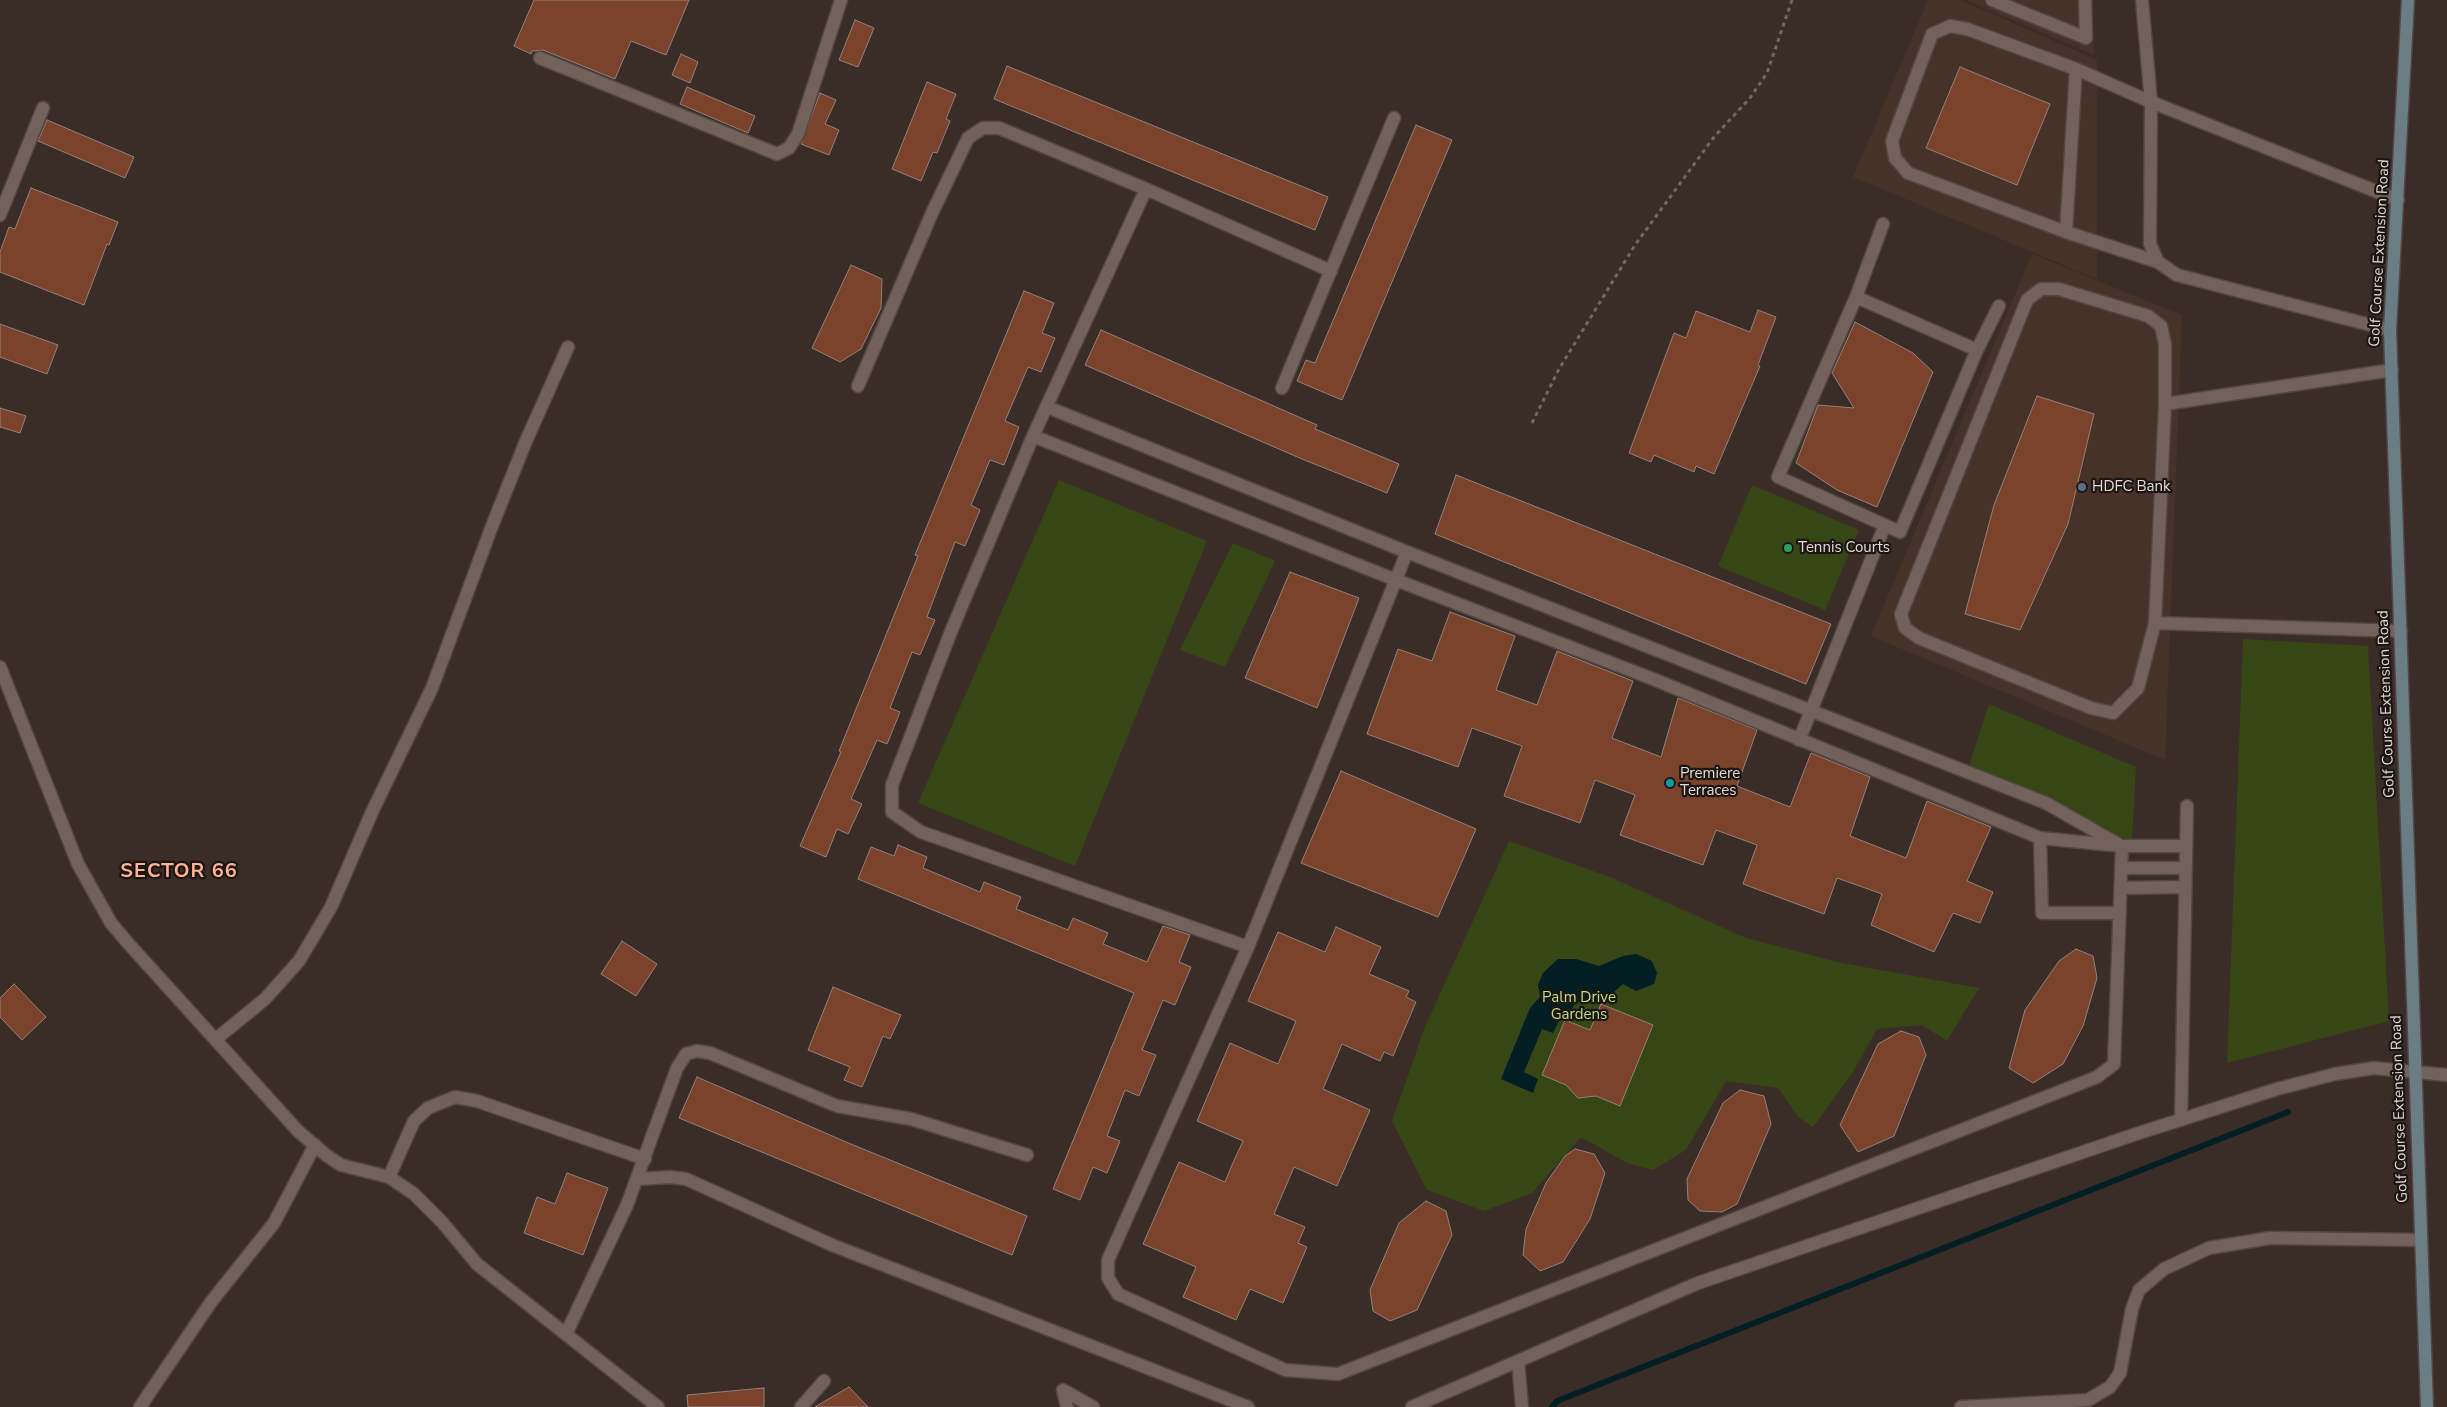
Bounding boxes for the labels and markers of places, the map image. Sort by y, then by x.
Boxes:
place label: HDFC Bank [2092,478,2171,496]
marker: HDFC Bank [2076,481,2088,493]
place label: Tennis Courts [1798,539,1890,557]
marker: Tennis Courts [1782,542,1794,554]
place label: Premiere Terraces [1680,765,1740,800]
marker: Premiere Terraces [1664,777,1676,789]

